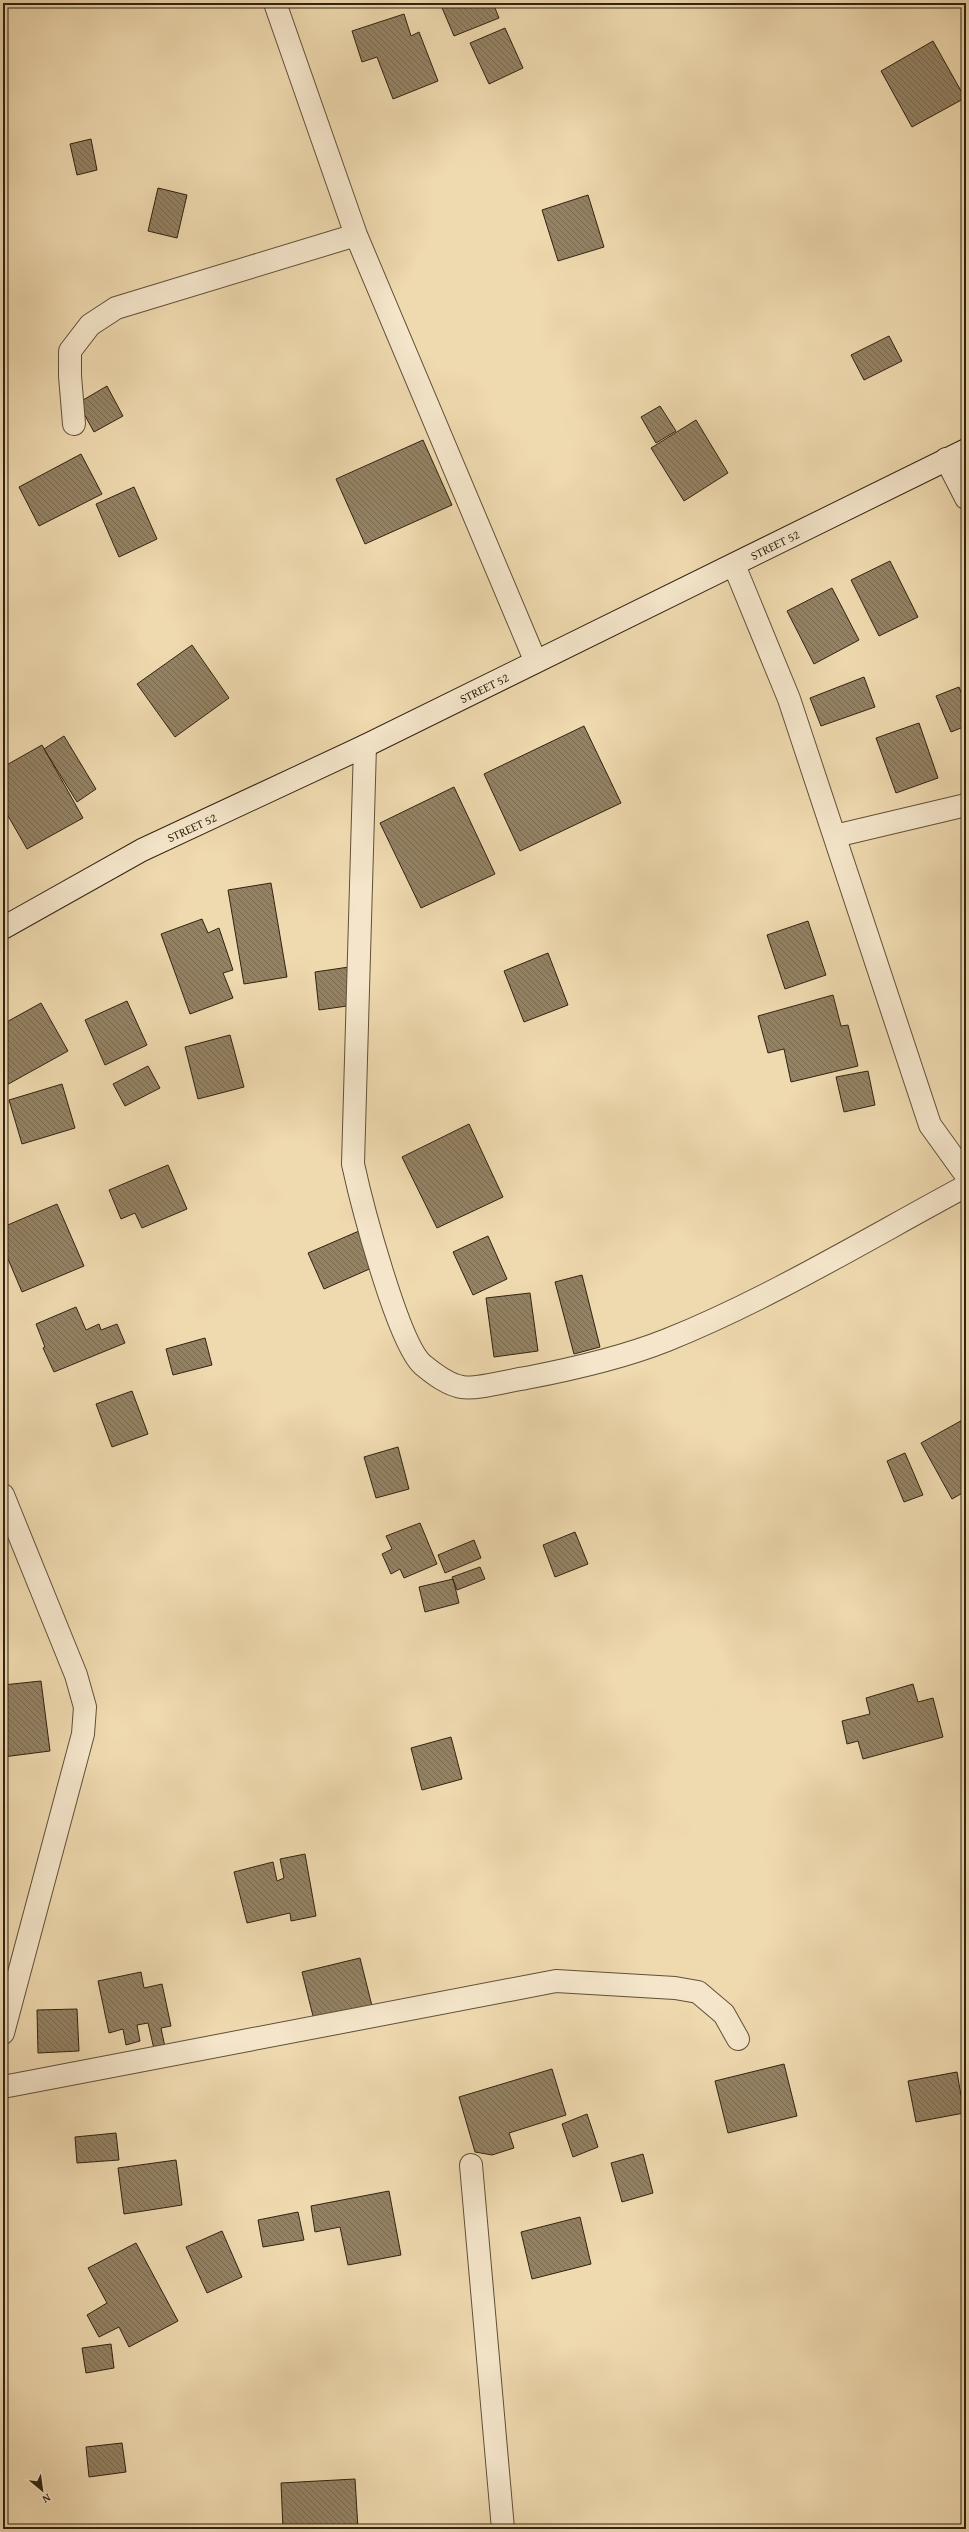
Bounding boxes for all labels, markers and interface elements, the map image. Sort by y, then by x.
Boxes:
street label: STREET 52 [747,525,802,564]
street label: STREET 52 [457,668,511,707]
street label: STREET 52 [164,808,219,846]
north arrow [22,2470,62,2510]
text: N [39,2490,54,2508]

